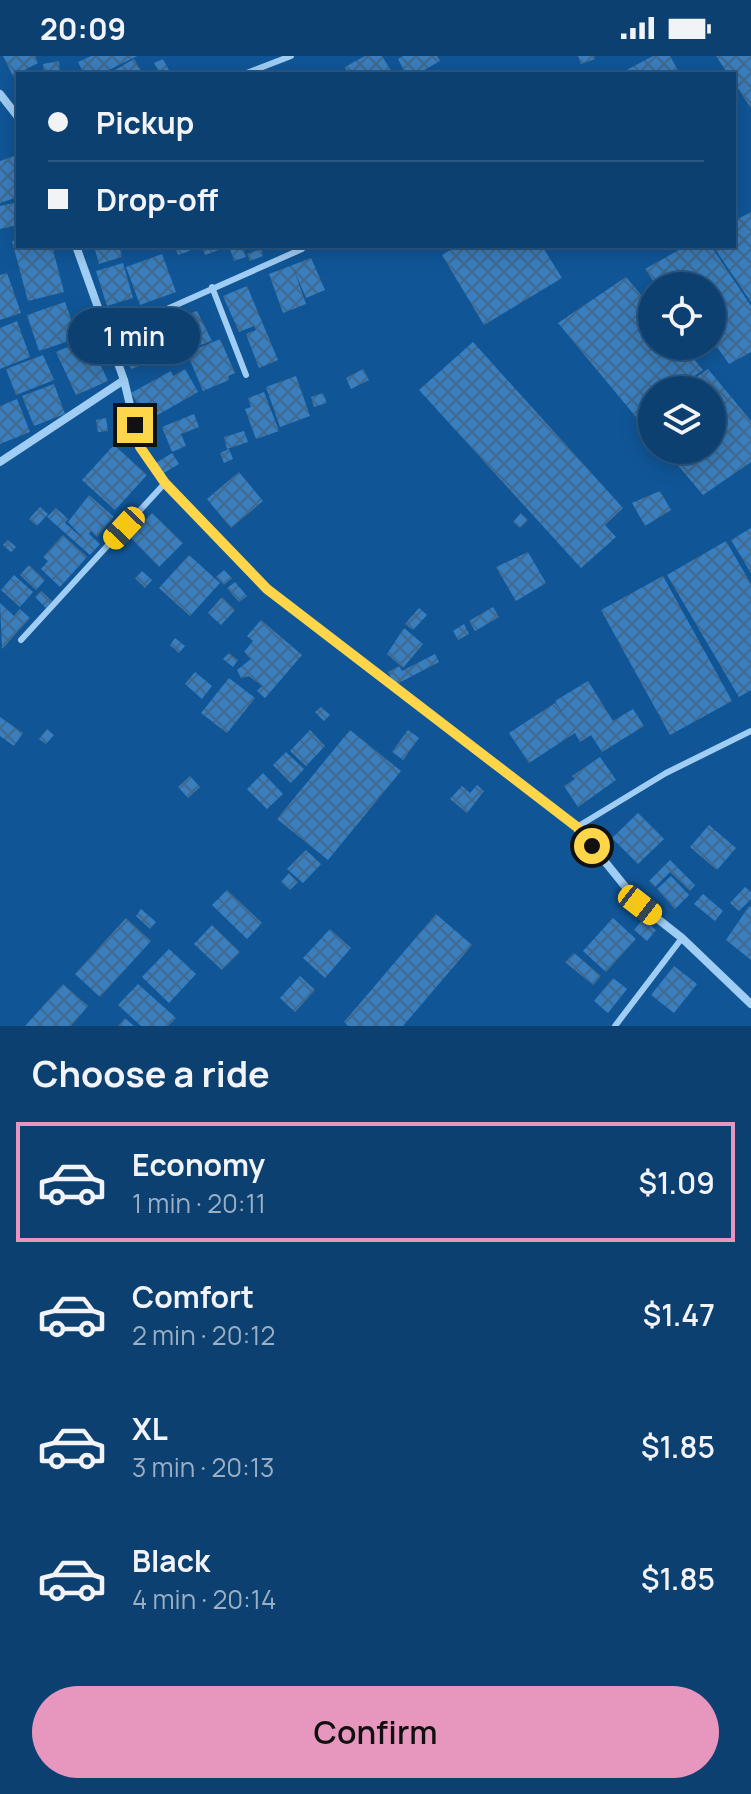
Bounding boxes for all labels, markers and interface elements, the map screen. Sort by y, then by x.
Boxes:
text: 20:09 [40,8,126,49]
text: Pickup [96,102,194,143]
text: Drop-off [96,179,218,220]
map controls [638,272,726,464]
button: locate [638,272,726,360]
callout: 1 min [69,309,201,365]
text: 1 min [103,318,165,354]
button: layers [638,376,726,464]
route end [117,407,153,443]
car [99,502,149,554]
route start [574,828,610,864]
car [614,881,666,929]
text: Choose a ride [32,1049,270,1098]
text: Economy [132,1144,265,1185]
icon: car [36,1146,108,1218]
text: $1.09 [639,1162,715,1203]
text: 1 min · 20:11 [132,1185,266,1221]
text: Comfort [132,1276,254,1317]
icon: car [36,1278,108,1350]
text: $1.47 [643,1294,715,1335]
text: 2 min · 20:12 [132,1317,275,1353]
text: XL [132,1408,168,1449]
icon: car [36,1410,108,1482]
text: $1.85 [641,1426,715,1467]
text: 3 min · 20:13 [132,1449,274,1485]
text: Black [132,1540,210,1581]
icon: car [36,1542,108,1614]
text: $1.85 [641,1558,715,1599]
text: 4 min · 20:14 [132,1581,276,1617]
button: Confirm [32,1686,719,1778]

